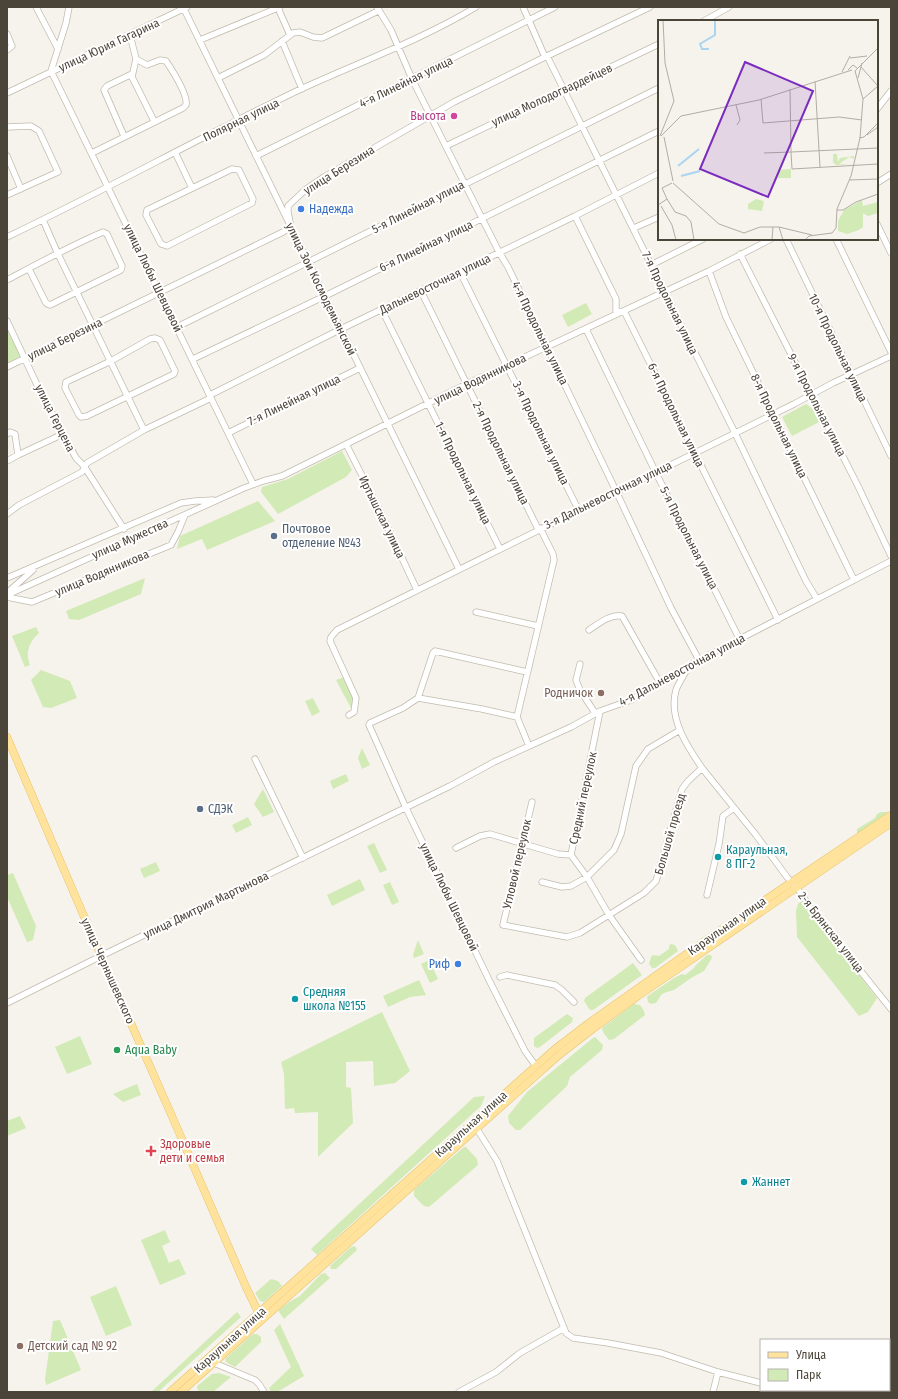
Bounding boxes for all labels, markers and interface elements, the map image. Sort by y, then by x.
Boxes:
street label: улица Юрия Гагарина [56,15,162,75]
inset map [658,20,878,240]
street label: 4-я Линейная улица [357,53,455,111]
street label: улица Молодогвардейцев [489,61,615,129]
street label: Полярная улица [201,95,281,144]
place label: Высота [410,109,446,123]
marker: Высота [449,111,459,121]
street label: улица Березина [301,142,377,197]
street label: 5-я Линейная улица [369,178,467,236]
place label: Надежда [309,202,354,216]
marker: Надежда [296,204,306,214]
street label: 6-я Линейная улица [377,217,475,275]
street label: улица Зои Космодемьянской [283,220,359,358]
street label: улица Любы Шевцовой [121,222,185,334]
street label: 7-я Продольная улица [639,249,701,357]
street label: Дальневосточная улица [376,251,493,317]
street label: 4-я Продольная улица [509,279,571,387]
street label: 10-я Продольная улица [806,292,870,405]
street label: улица Березина [25,315,105,363]
street label: улица Водянникова [432,351,528,407]
street label: 9-я Продольная улица [785,351,849,459]
street label: 6-я Продольная улица [645,361,707,469]
street label: 7-я Линейная улица [245,371,343,428]
street label: 8-я Продольная улица [748,372,810,480]
street label: 3-я Продольная улица [510,379,572,487]
street label: улица Герцена [32,382,78,454]
street label: 2-я Продольная улица [470,399,532,507]
street label: 1-я Продольная улица [432,419,494,527]
street label: 3-я Дальневосточная улица [542,458,674,532]
street label: Иртышская улица [356,473,408,561]
street label: 5-я Продольная улица [657,484,721,592]
street label: улица Мужества [90,516,170,562]
place label: Почтовое отделение №43 [282,522,361,550]
marker: Почтовое отделение №43 [269,531,279,541]
street label: улица Водянникова [53,547,151,599]
street label: 4-я Дальневосточная улица [617,631,748,709]
place label: Родничок [544,686,593,700]
marker: Родничок [596,688,606,698]
street label: Средний переулок [566,750,600,846]
street label: Большой проезд [652,792,688,876]
place label: СДЭК [208,802,234,816]
marker: СДЭК [195,804,205,814]
street label: Угловой переулок [500,817,534,911]
street label: улица Любы Шевцовой [417,841,481,953]
place label: Караульная, 8 ПГ-2 [726,843,788,871]
marker: Караульная, 8 ПГ-2 [713,852,723,862]
street label: улица Дмитрия Мартынова [141,868,271,941]
street label: 2-я Брянская улица [795,889,867,975]
street label: Караульная улица [685,894,769,958]
street label: улица Чернышевского [78,916,138,1026]
place label: Риф [429,957,450,971]
marker: Риф [453,959,463,969]
place label: Средняя школа №155 [303,985,366,1013]
marker: Средняя школа №155 [290,994,300,1004]
place label: Aqua Baby [125,1043,178,1057]
marker: Aqua Baby [112,1045,122,1055]
street label: Караульная улица [432,1088,510,1160]
place label: Здоровые дети и семья [160,1137,225,1165]
marker: Здоровые дети и семья [145,1145,157,1157]
place label: Жаннет [752,1175,790,1189]
marker: Жаннет [739,1177,749,1187]
street label: Караульная улица [191,1304,269,1376]
place label: Детский сад № 92 [27,1339,117,1353]
legend [760,1339,890,1391]
marker: Детский сад № 92 [15,1341,25,1351]
text: Улица [795,1348,826,1362]
text: Парк [796,1368,822,1382]

